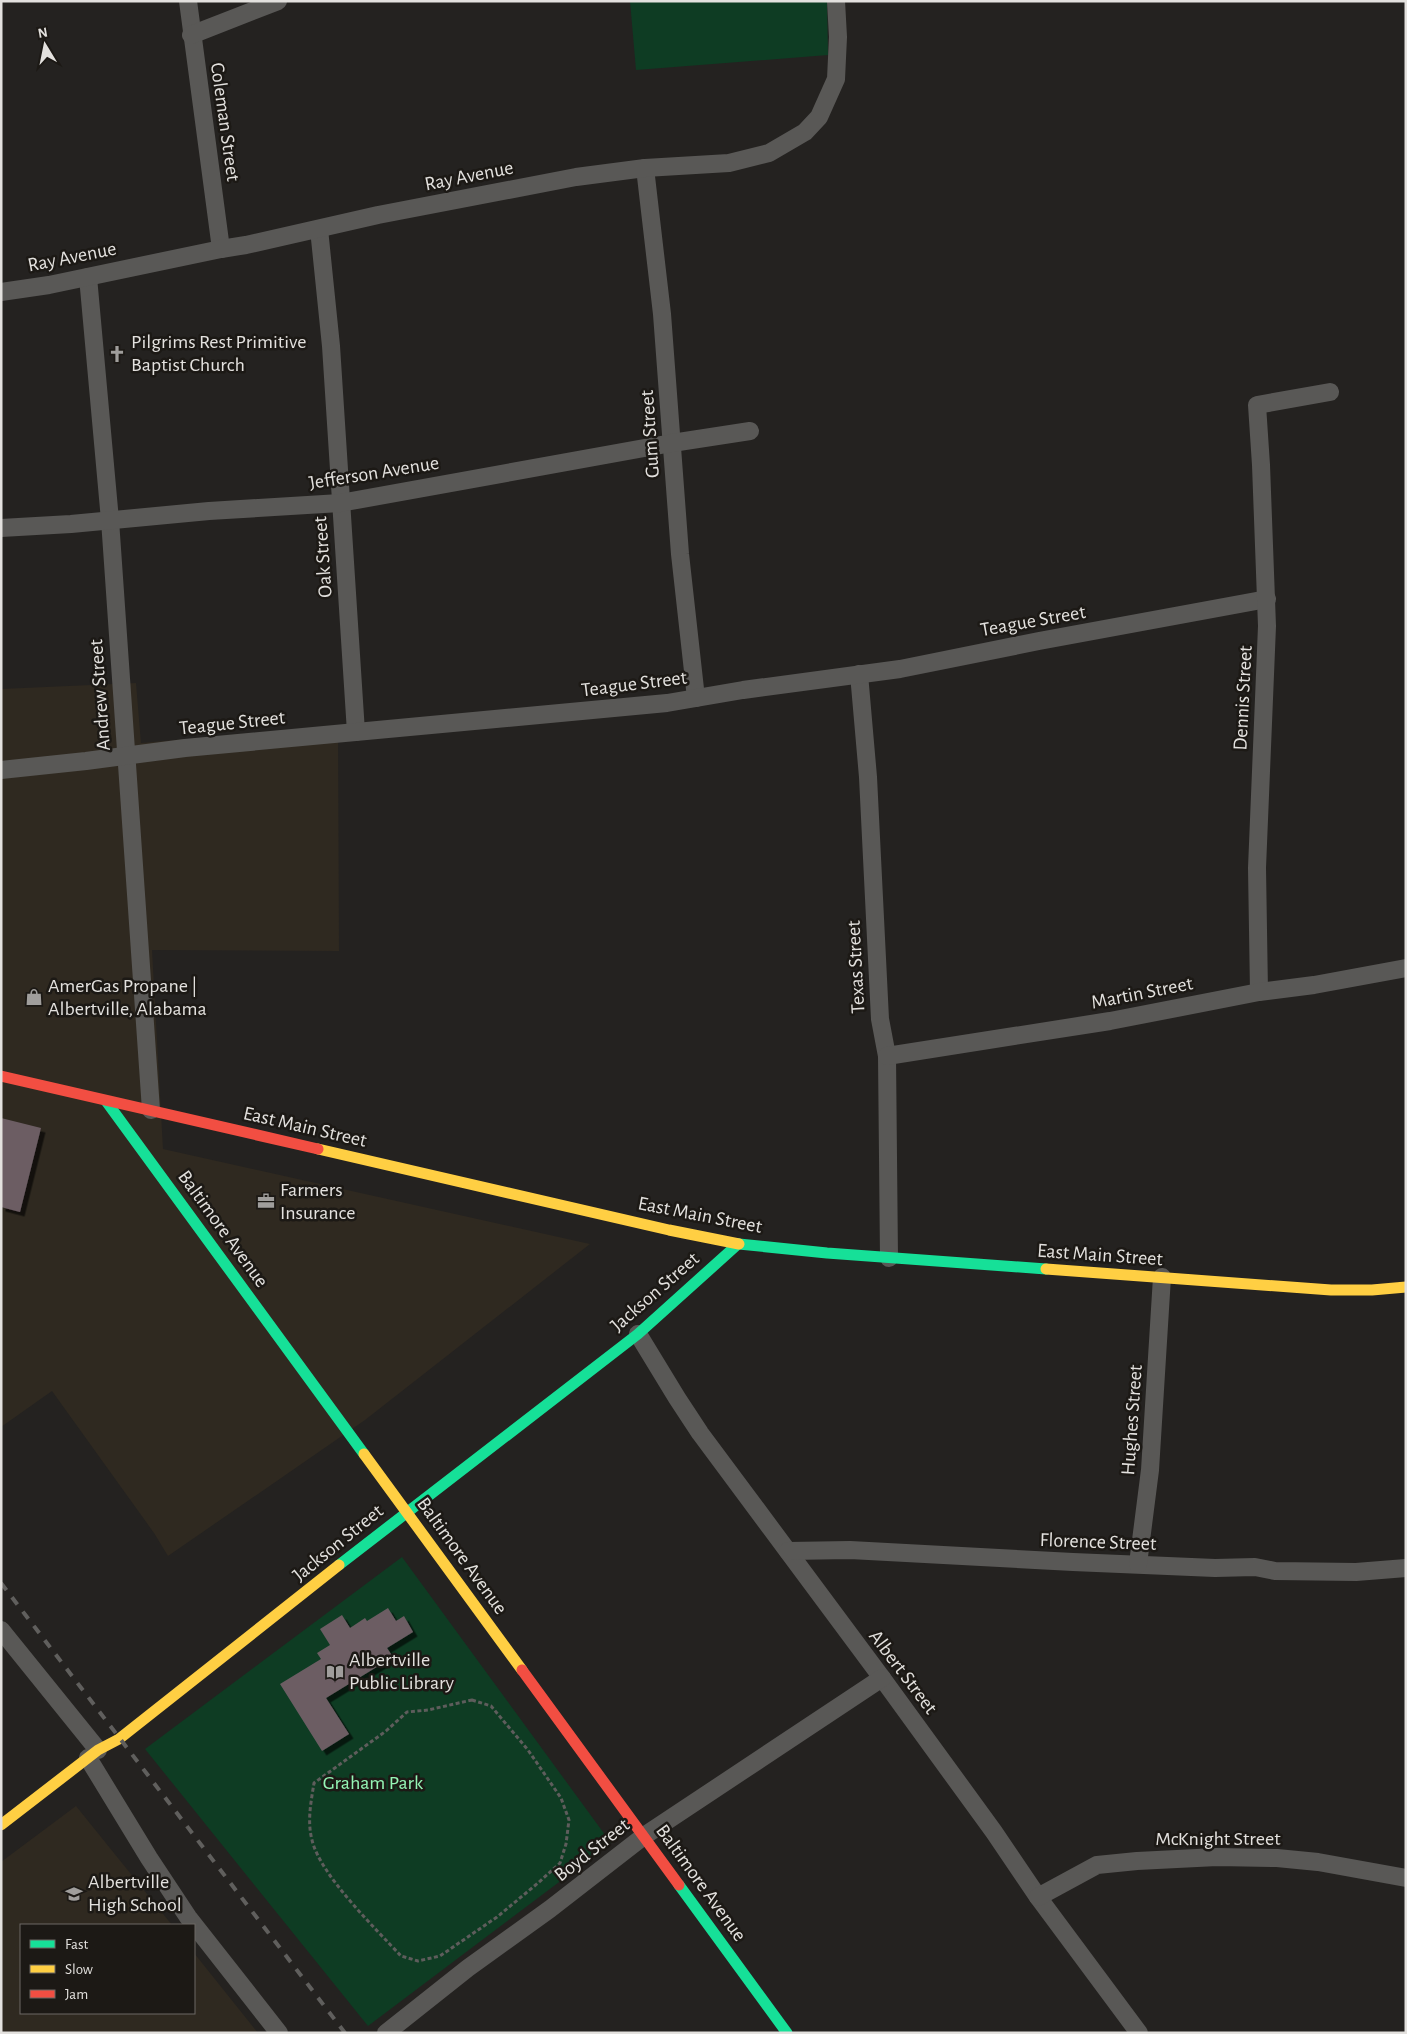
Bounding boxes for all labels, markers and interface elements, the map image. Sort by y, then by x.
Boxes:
north arrow [20,20,70,70]
text: N [37,25,49,41]
street label: Coleman Street [207,61,243,183]
street label: Ray Avenue [423,158,515,194]
street label: Ray Avenue [26,239,118,275]
place label: Pilgrims Rest Primitive Baptist Church [131,332,306,375]
church icon: Pilgrims Rest Primitive Baptist Church [107,344,127,364]
street label: Gum Street [637,389,663,479]
street label: Jefferson Avenue [308,453,440,493]
street label: Oak Street [310,515,336,598]
street label: Teague Street [979,602,1088,640]
street label: Andrew Street [86,638,114,751]
street label: Dennis Street [1230,644,1256,751]
street label: Teague Street [580,668,689,700]
street label: Teague Street [178,707,287,739]
street label: Texas Street [844,919,868,1014]
street label: Martin Street [1090,973,1195,1013]
place label: AmerGas Propane | Albertville, Alabama [48,976,207,1019]
shop icon: AmerGas Propane | Albertville, Alabama [24,987,44,1007]
street label: East Main Street [241,1103,369,1151]
street label: Baltimore Avenue [174,1167,272,1291]
place label: Farmers Insurance [280,1180,355,1223]
office icon: Farmers Insurance [256,1191,276,1211]
street label: East Main Street [636,1193,764,1237]
street label: East Main Street [1036,1241,1164,1269]
street label: Jackson Street [607,1248,703,1335]
street label: Hughes Street [1118,1363,1146,1476]
street label: Baltimore Avenue [413,1494,511,1618]
street label: Jackson Street [289,1500,387,1585]
street label: Florence Street [1039,1530,1157,1554]
street label: Albert Street [865,1626,941,1718]
place label: Albertville Public Library [349,1650,455,1693]
library icon: Albertville Public Library [325,1662,345,1682]
park label: Graham Park [323,1773,423,1793]
street label: Boyd Street [551,1814,634,1885]
street label: Baltimore Avenue [652,1821,750,1945]
street label: McKnight Street [1155,1829,1281,1849]
place label: Albertville High School [88,1872,182,1915]
school or university icon: Albertville High School [64,1884,84,1904]
legend [20,1924,195,2014]
text: Fast [65,1937,89,1952]
text: Slow [65,1962,93,1977]
text: Jam [65,1987,88,2002]

